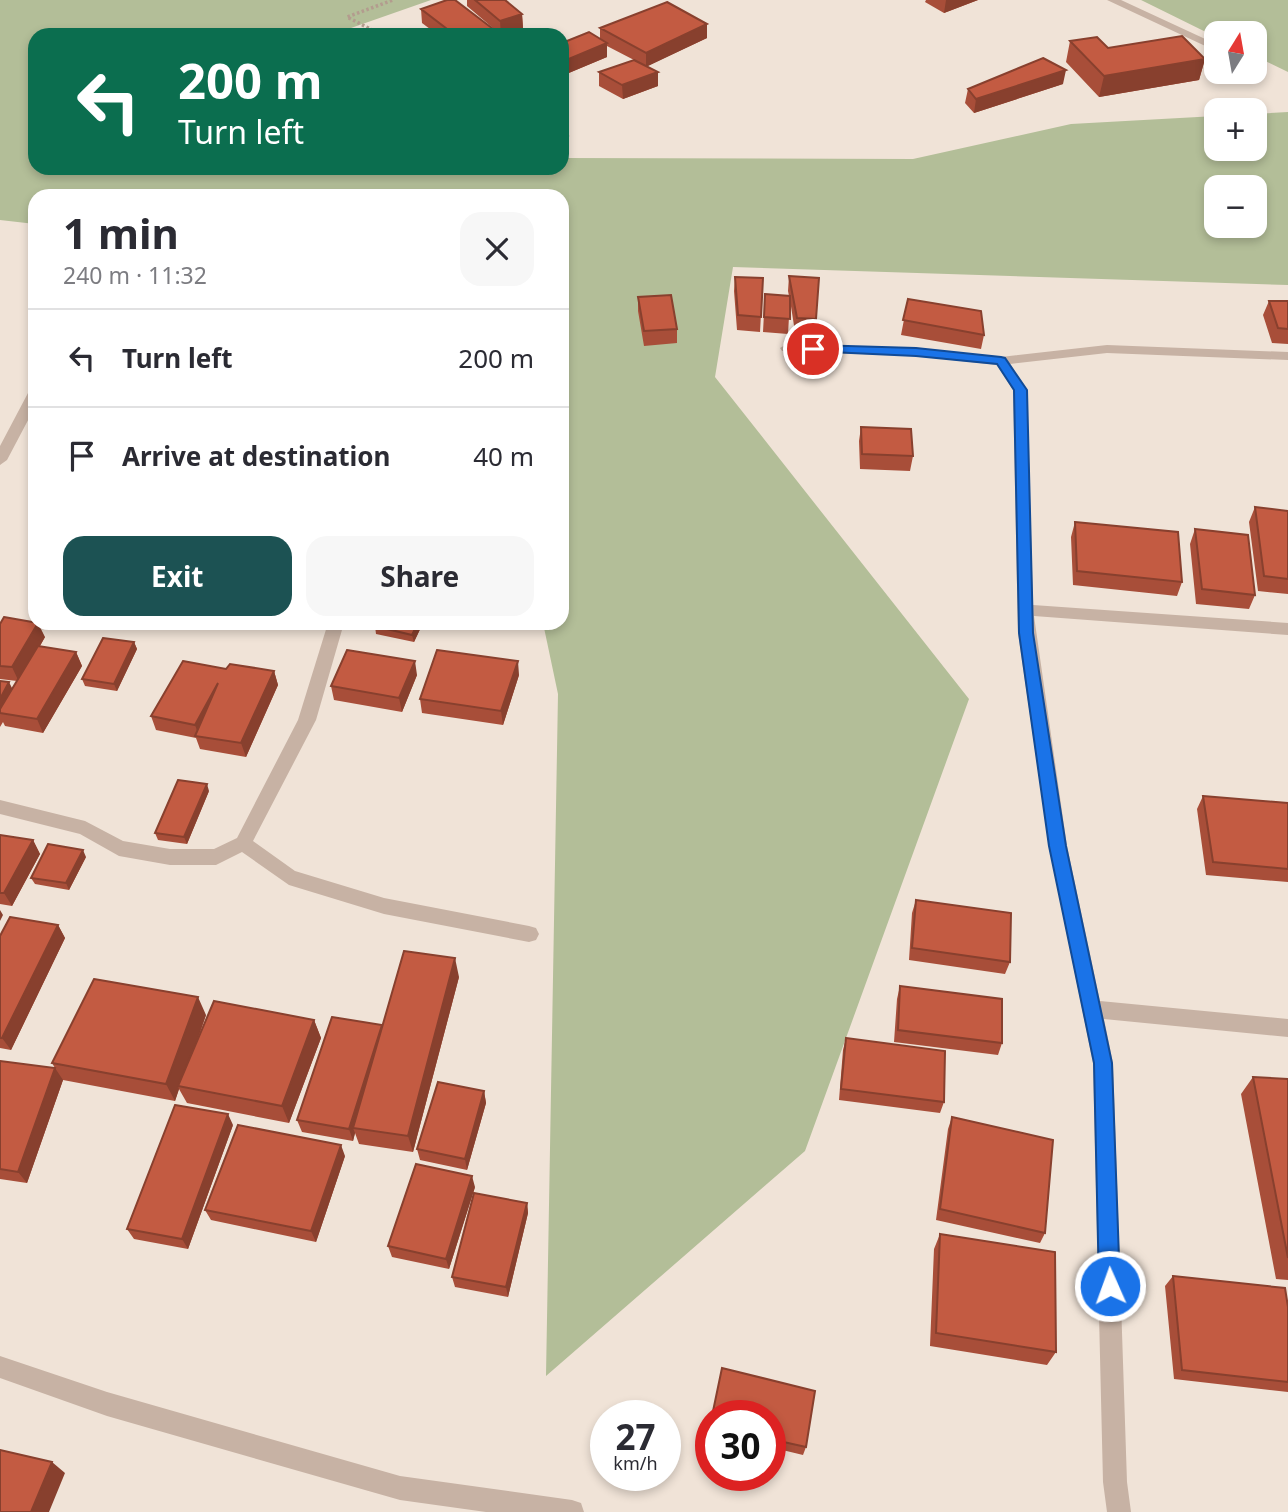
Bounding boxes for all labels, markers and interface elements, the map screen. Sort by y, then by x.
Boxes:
north arrow [1204,21,1267,84]
map controls [1204,21,1267,238]
text: 200 m [178,47,323,113]
icon: left [63,56,154,147]
button: + [1204,98,1267,161]
text: Turn left [178,110,304,153]
button: − [1204,175,1267,238]
text: 1 min [63,204,179,261]
button: close [460,212,534,286]
text: 240 m · 11:32 [63,259,207,291]
pin [783,319,843,379]
icon: arrive [794,330,832,368]
icon: left [63,339,101,377]
text: Turn left [122,340,233,376]
text: 200 m [458,340,534,376]
icon: arrive [63,437,101,475]
text: Arrive at destination [122,438,391,474]
text: 40 m [473,438,534,474]
button: Exit [63,536,292,616]
button: Share [306,536,534,616]
position arrow [1073,1249,1147,1323]
speed limit sign: 30 [695,1400,786,1491]
text: 27 [615,1413,656,1460]
text: km/h [613,1451,658,1475]

